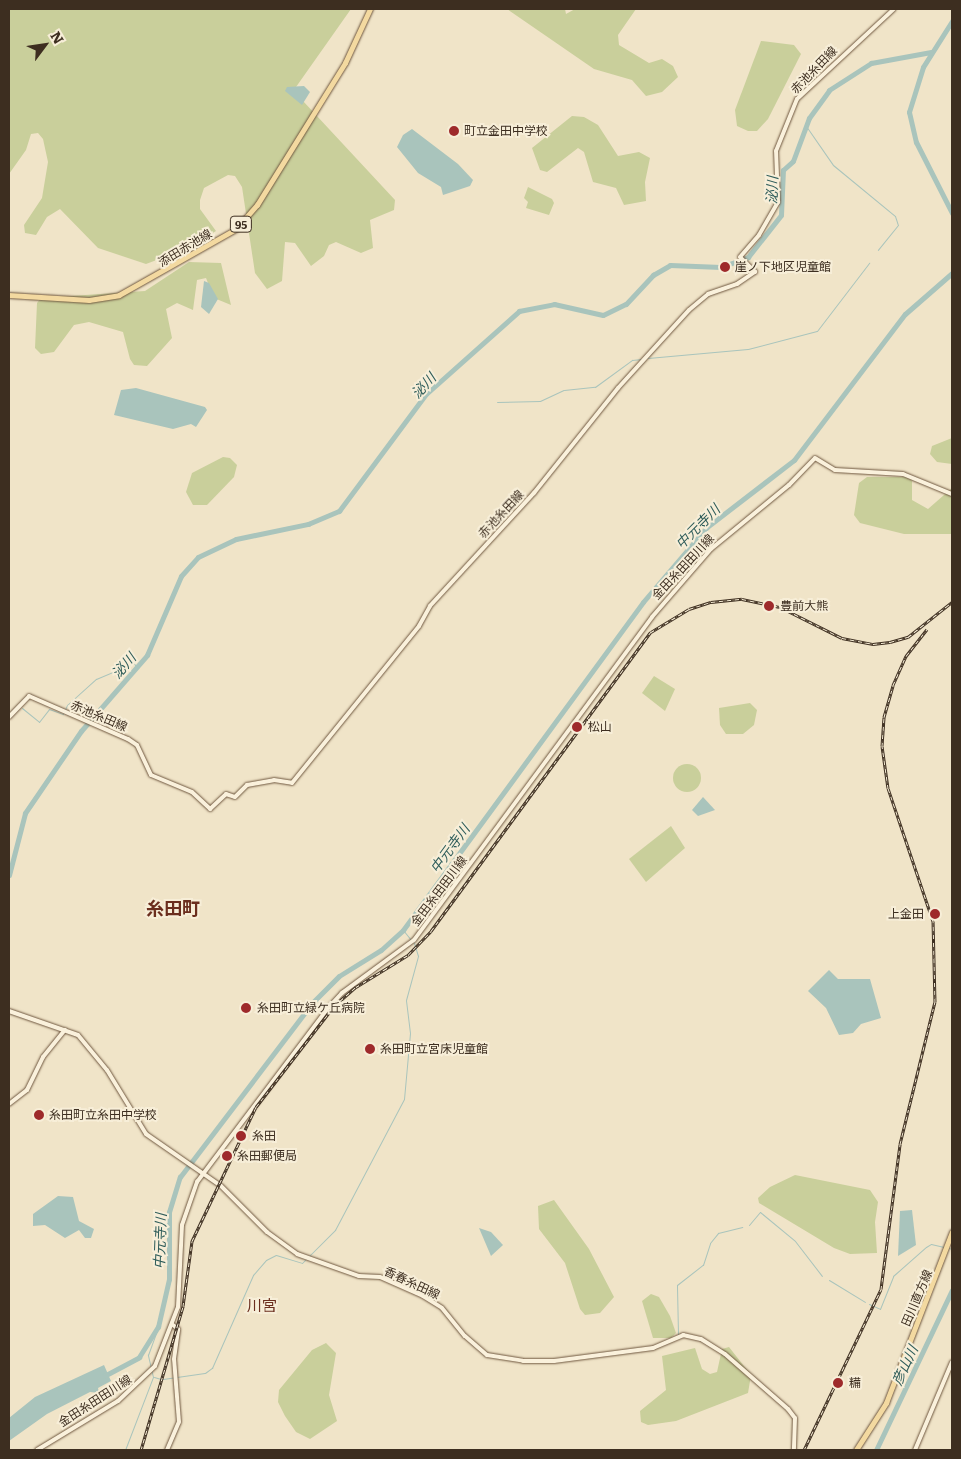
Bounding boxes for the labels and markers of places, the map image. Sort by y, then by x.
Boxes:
place label: 町立金田中学校 [464,124,548,138]
marker: 町立金田中学校 [448,125,460,137]
place label: 崖ノ下地区児童館 [735,260,831,274]
marker: 崖ノ下地区児童館 [719,261,731,273]
marker: 豊前大熊 [762,599,776,613]
place label: 豊前大熊 [780,599,828,613]
marker: 松山 [570,720,584,734]
place label: 松山 [588,720,612,734]
place label: 上金田 [888,907,924,921]
marker: 上金田 [928,907,942,921]
marker: 糸田町立緑ケ丘病院 [239,1001,253,1015]
place label: 糸田町立緑ケ丘病院 [257,1001,365,1015]
place label: 糸田町立宮床児童館 [380,1042,488,1056]
marker: 糸田町立宮床児童館 [364,1043,376,1055]
place label: 糸田町立糸田中学校 [49,1108,157,1122]
marker: 糸田町立糸田中学校 [33,1109,45,1121]
marker: 糸田 [234,1129,248,1143]
place label: 糸田 [252,1129,276,1143]
place label: 糸田郵便局 [237,1149,297,1163]
marker: 糸田郵便局 [221,1150,233,1162]
marker: 糒 [831,1376,845,1390]
place label: 糒 [849,1376,861,1390]

